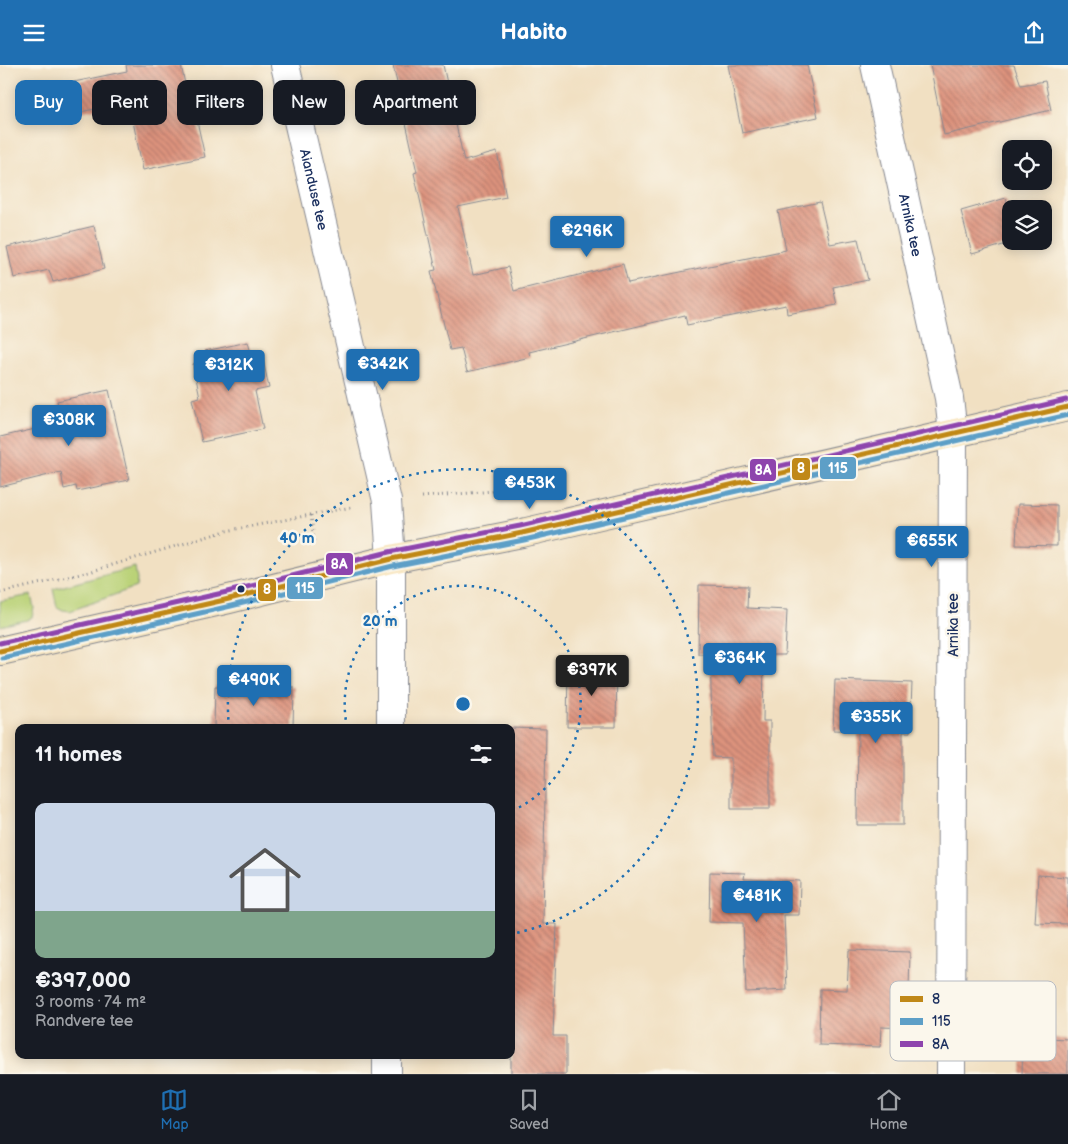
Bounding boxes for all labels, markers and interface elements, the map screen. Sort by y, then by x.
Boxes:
icon: menu [20,19,48,47]
text: Habito [501,19,567,46]
icon: share [1020,19,1048,47]
chip: Buy [15,80,82,125]
chip: Rent [92,80,167,125]
chip: Filters [177,80,263,125]
chip: New [273,80,345,125]
chip: Apartment [355,80,476,125]
map controls [1002,140,1052,250]
button: locate [1002,140,1052,190]
street label: Aianduse tee [296,147,331,232]
street label: Arnika tee [895,192,925,258]
button: layers [1002,200,1052,250]
pin: €296K [552,215,622,258]
text: €296K [561,222,613,241]
pin: €312K [194,349,264,392]
pin: €342K [348,349,418,391]
text: €342K [357,355,409,374]
text: €312K [205,356,253,375]
pin: €308K [34,405,104,447]
text: €308K [43,411,95,430]
line badge: 115 [819,456,857,480]
line badge: 8 [791,457,811,481]
line badge: 8A [749,458,777,482]
text: 8 [797,460,805,477]
text: 115 [828,460,848,477]
text: 8A [755,462,772,479]
pin: €453K [495,467,565,510]
text: €453K [505,474,555,493]
pin: €655K [897,525,967,568]
text: 40 m [279,529,315,548]
text: €655K [906,532,958,551]
line badge: 8A [325,552,354,576]
text: 8A [331,556,348,573]
line badge: 115 [286,576,324,600]
line badge: 8 [257,578,277,602]
text: 115 [295,580,315,597]
text: 8 [263,581,271,598]
unlabelled marker [236,584,246,594]
street label: Arnika tee [945,593,962,657]
text: 20 m [363,612,398,631]
pin: €364K [705,643,775,685]
text: €364K [714,649,766,668]
pin: €397K [557,655,627,697]
text: €397K [567,661,617,680]
pin: €490K [219,665,289,707]
text: €490K [228,671,280,690]
centre of rings [454,695,472,713]
pin: €355K [841,701,911,744]
text: €355K [851,708,901,727]
icon: filters [467,740,495,768]
text: 11 homes [35,742,122,767]
icon: home [220,835,310,925]
pin: €481K [722,881,792,923]
text: €481K [733,887,781,906]
text: €397,000 [35,968,131,993]
legend [890,981,1056,1061]
text: 8 [932,991,940,1008]
text: 3 rooms · 74 m² [35,993,146,1012]
text: Randvere tee [35,1012,133,1031]
text: 115 [932,1013,951,1030]
text: 8A [932,1036,949,1053]
tab: Map [160,1086,189,1133]
tab: Saved [509,1086,549,1133]
tab: Home [870,1086,908,1133]

